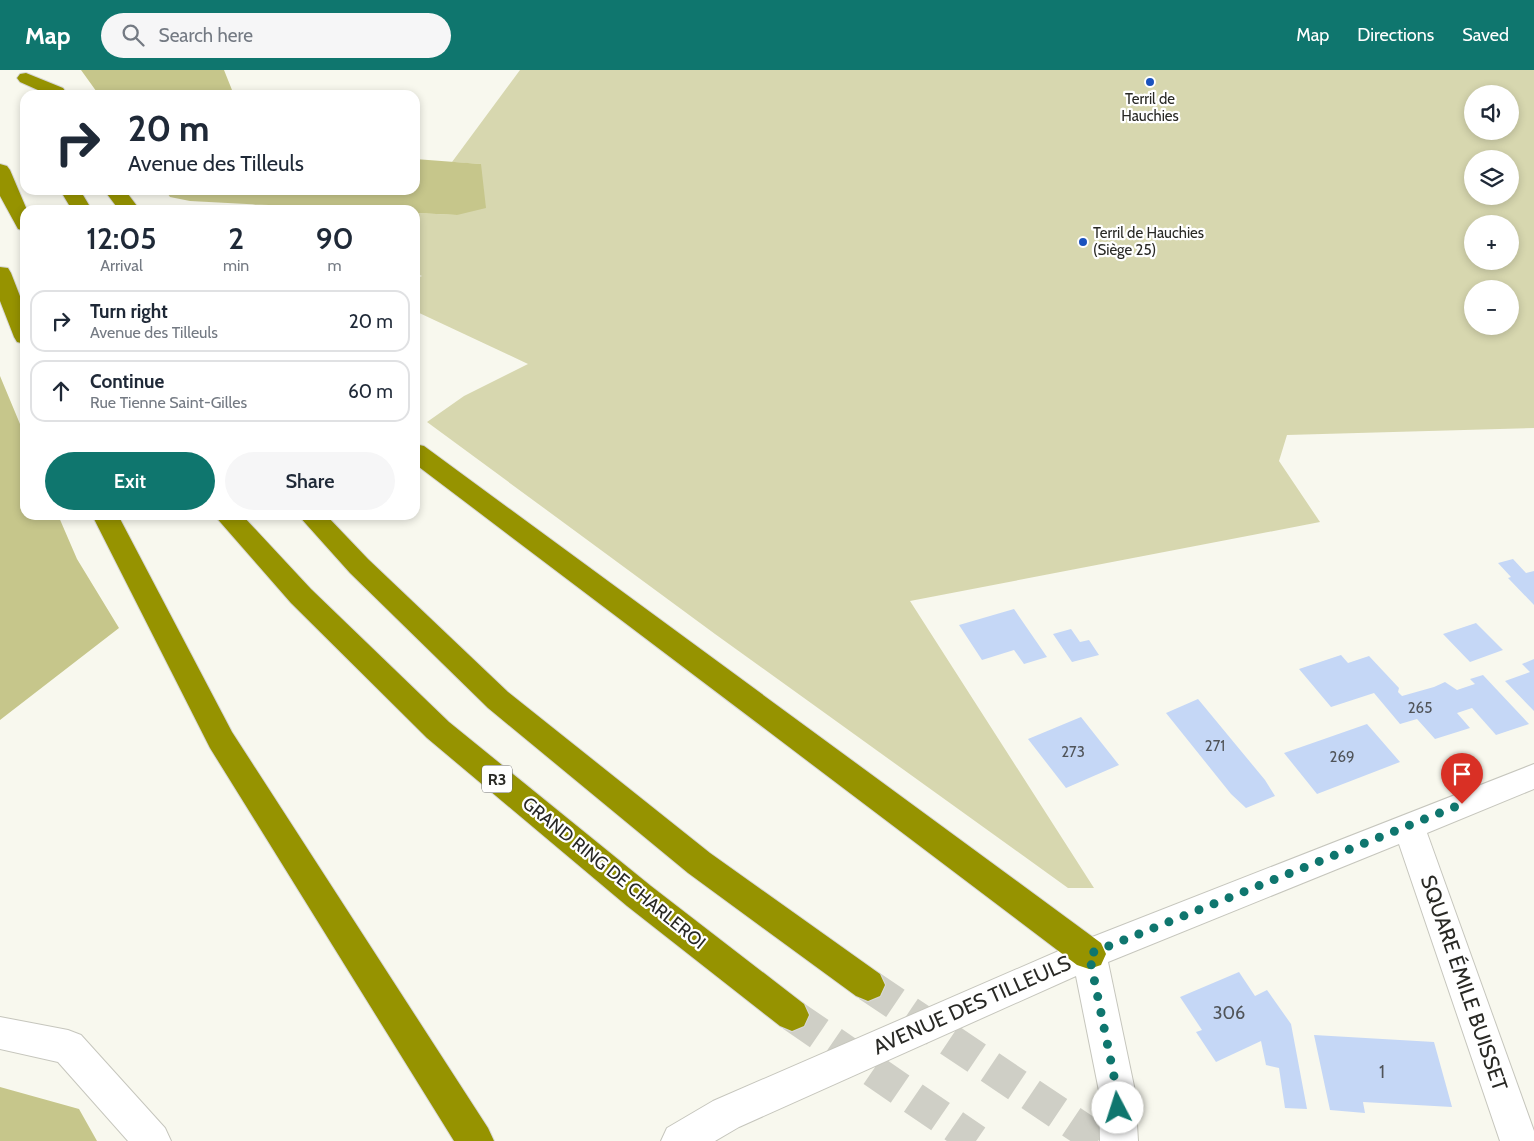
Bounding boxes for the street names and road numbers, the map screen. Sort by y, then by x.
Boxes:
road number: R3 [482,766,512,792]
street label: GRAND RING DE CHARLEROI [518,792,710,954]
street label: SQUARE ÉMILE BUISSET [1416,872,1513,1094]
street label: AVENUE DES TILLEULS [869,950,1075,1059]

